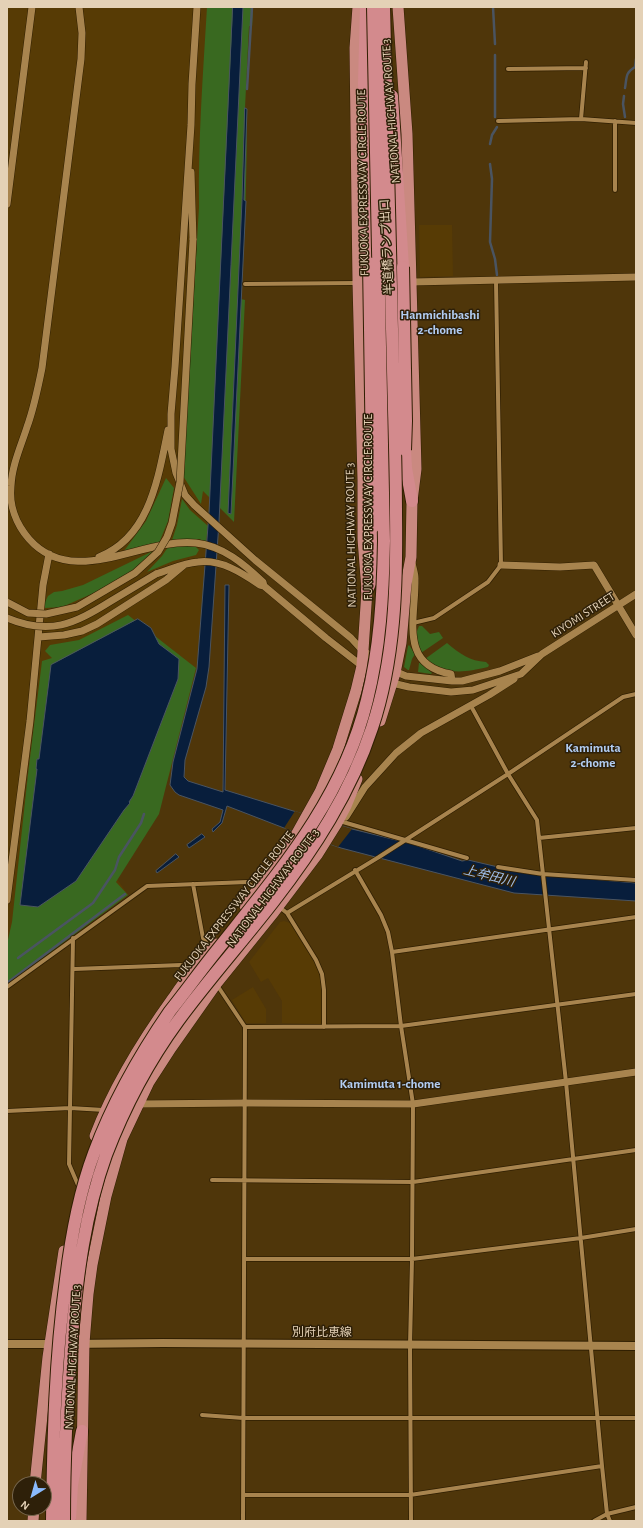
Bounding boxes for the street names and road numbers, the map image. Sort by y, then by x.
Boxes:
street label: NATIONAL HIGHWAY ROUTE 3 [379,38,403,184]
street label: FUKUOKA EXPRESSWAY CIRCLE ROUTE [354,90,372,276]
street label: 半道橋ランプ出口 [377,199,397,295]
street label: FUKUOKA EXPRESSWAY CIRCLE ROUTE [361,414,375,600]
street label: NATIONAL HIGHWAY ROUTE 3 [343,462,359,608]
street label: KIYOMI STREET [548,589,618,641]
street label: NATIONAL HIGHWAY ROUTE 3 [224,826,322,950]
street label: FUKUOKA EXPRESSWAY CIRCLE ROUTE [171,828,297,984]
street label: NATIONAL HIGHWAY ROUTE 3 [62,1284,84,1430]
street label: 別府比恵線 [292,1325,352,1339]

